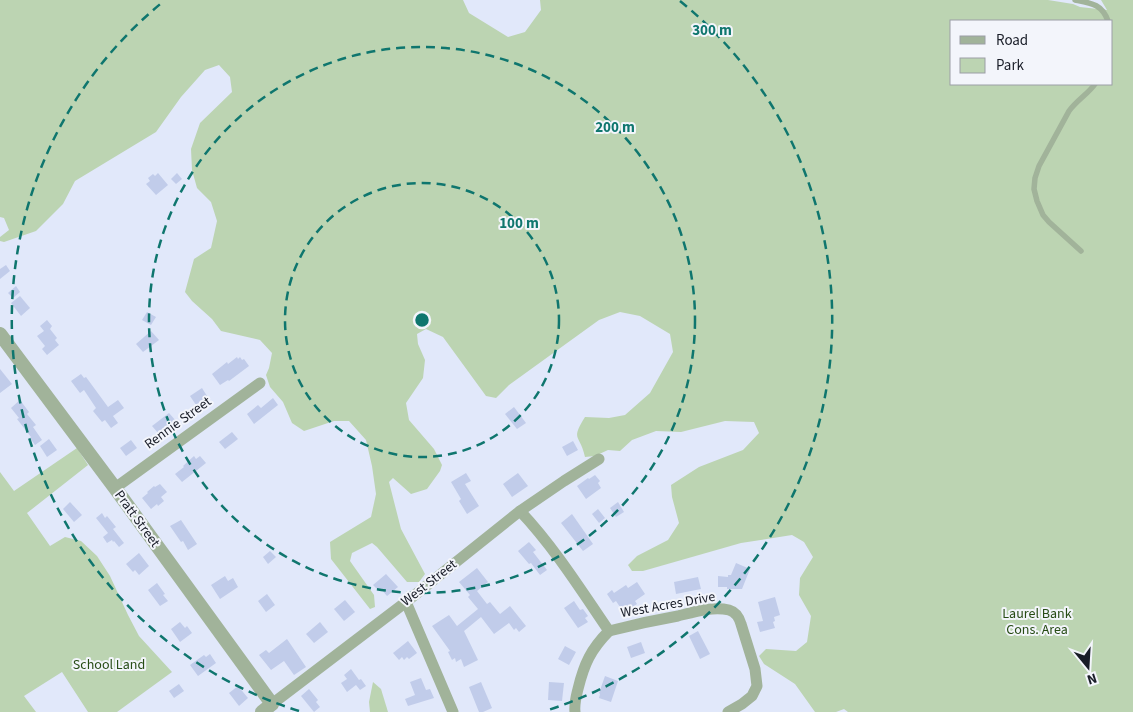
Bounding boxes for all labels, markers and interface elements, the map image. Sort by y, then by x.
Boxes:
text: 300 m [692,20,732,41]
legend [950,20,1113,85]
text: Road [996,30,1028,51]
text: Park [996,55,1025,76]
text: 200 m [595,117,635,138]
text: 100 m [499,213,539,234]
centre of rings [413,311,431,329]
street label: Rennie Street [140,392,216,454]
street label: Pratt Street [109,486,165,552]
street label: West Street [397,555,461,611]
street label: West Acres Drive [619,587,717,623]
park label: Laurel Bank Cons. Area [1002,604,1072,640]
north arrow [1063,642,1113,692]
park label: School Land [73,655,145,675]
text: N [1084,667,1099,689]

